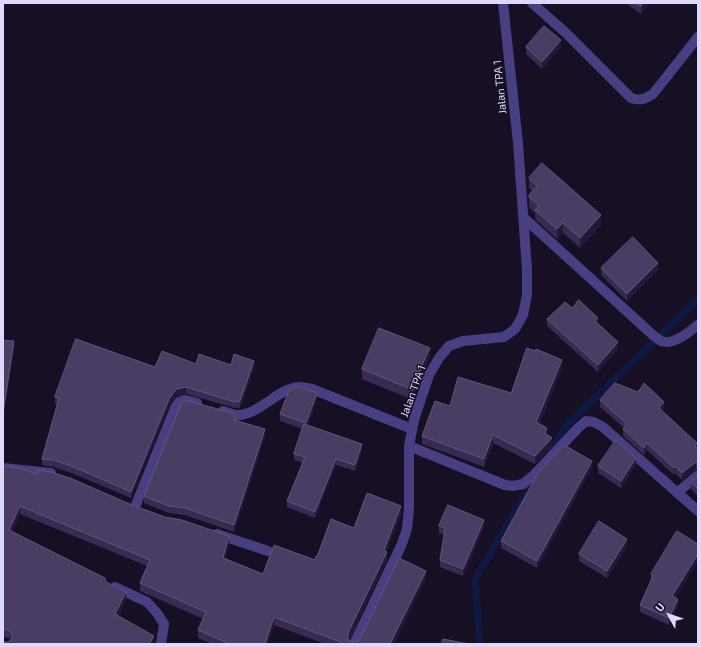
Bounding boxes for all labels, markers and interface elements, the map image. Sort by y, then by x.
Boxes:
street label: Jalan TPA 1 [491,59,509,115]
street label: Jalan TPA 1 [398,363,428,419]
north arrow [649,595,689,635]
text: U [652,600,667,614]

